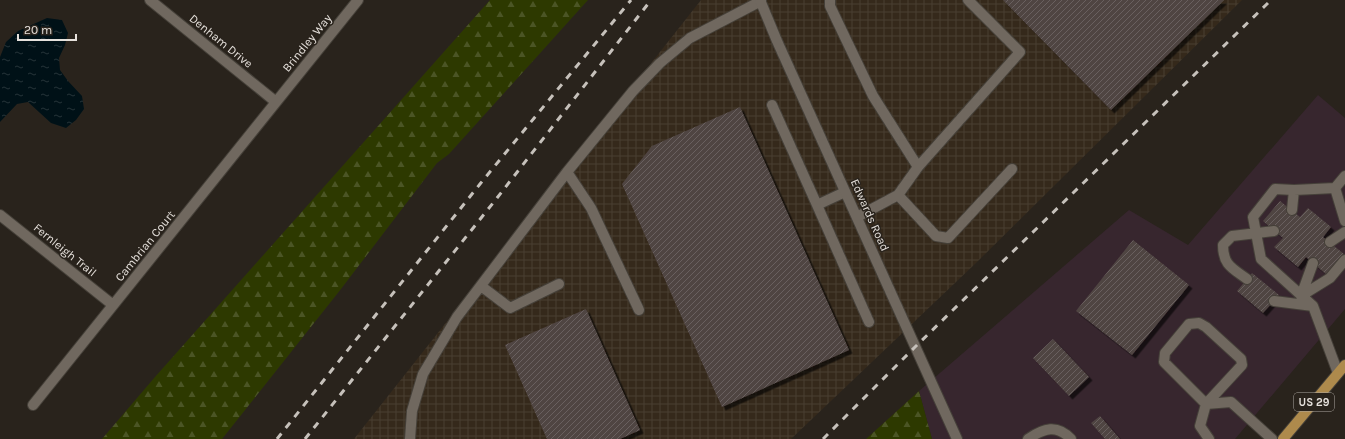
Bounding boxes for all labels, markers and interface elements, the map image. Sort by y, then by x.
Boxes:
street label: Denham Drive [187,11,255,71]
street label: Brindley Way [279,11,335,75]
scale bar [18,16,76,42]
text: 20 m [24,23,52,37]
street label: Edwards Road [848,177,892,253]
street label: Cambrian Court [112,207,178,284]
street label: Fernleigh Trail [31,220,99,280]
road number: US 29 [1294,393,1334,411]

